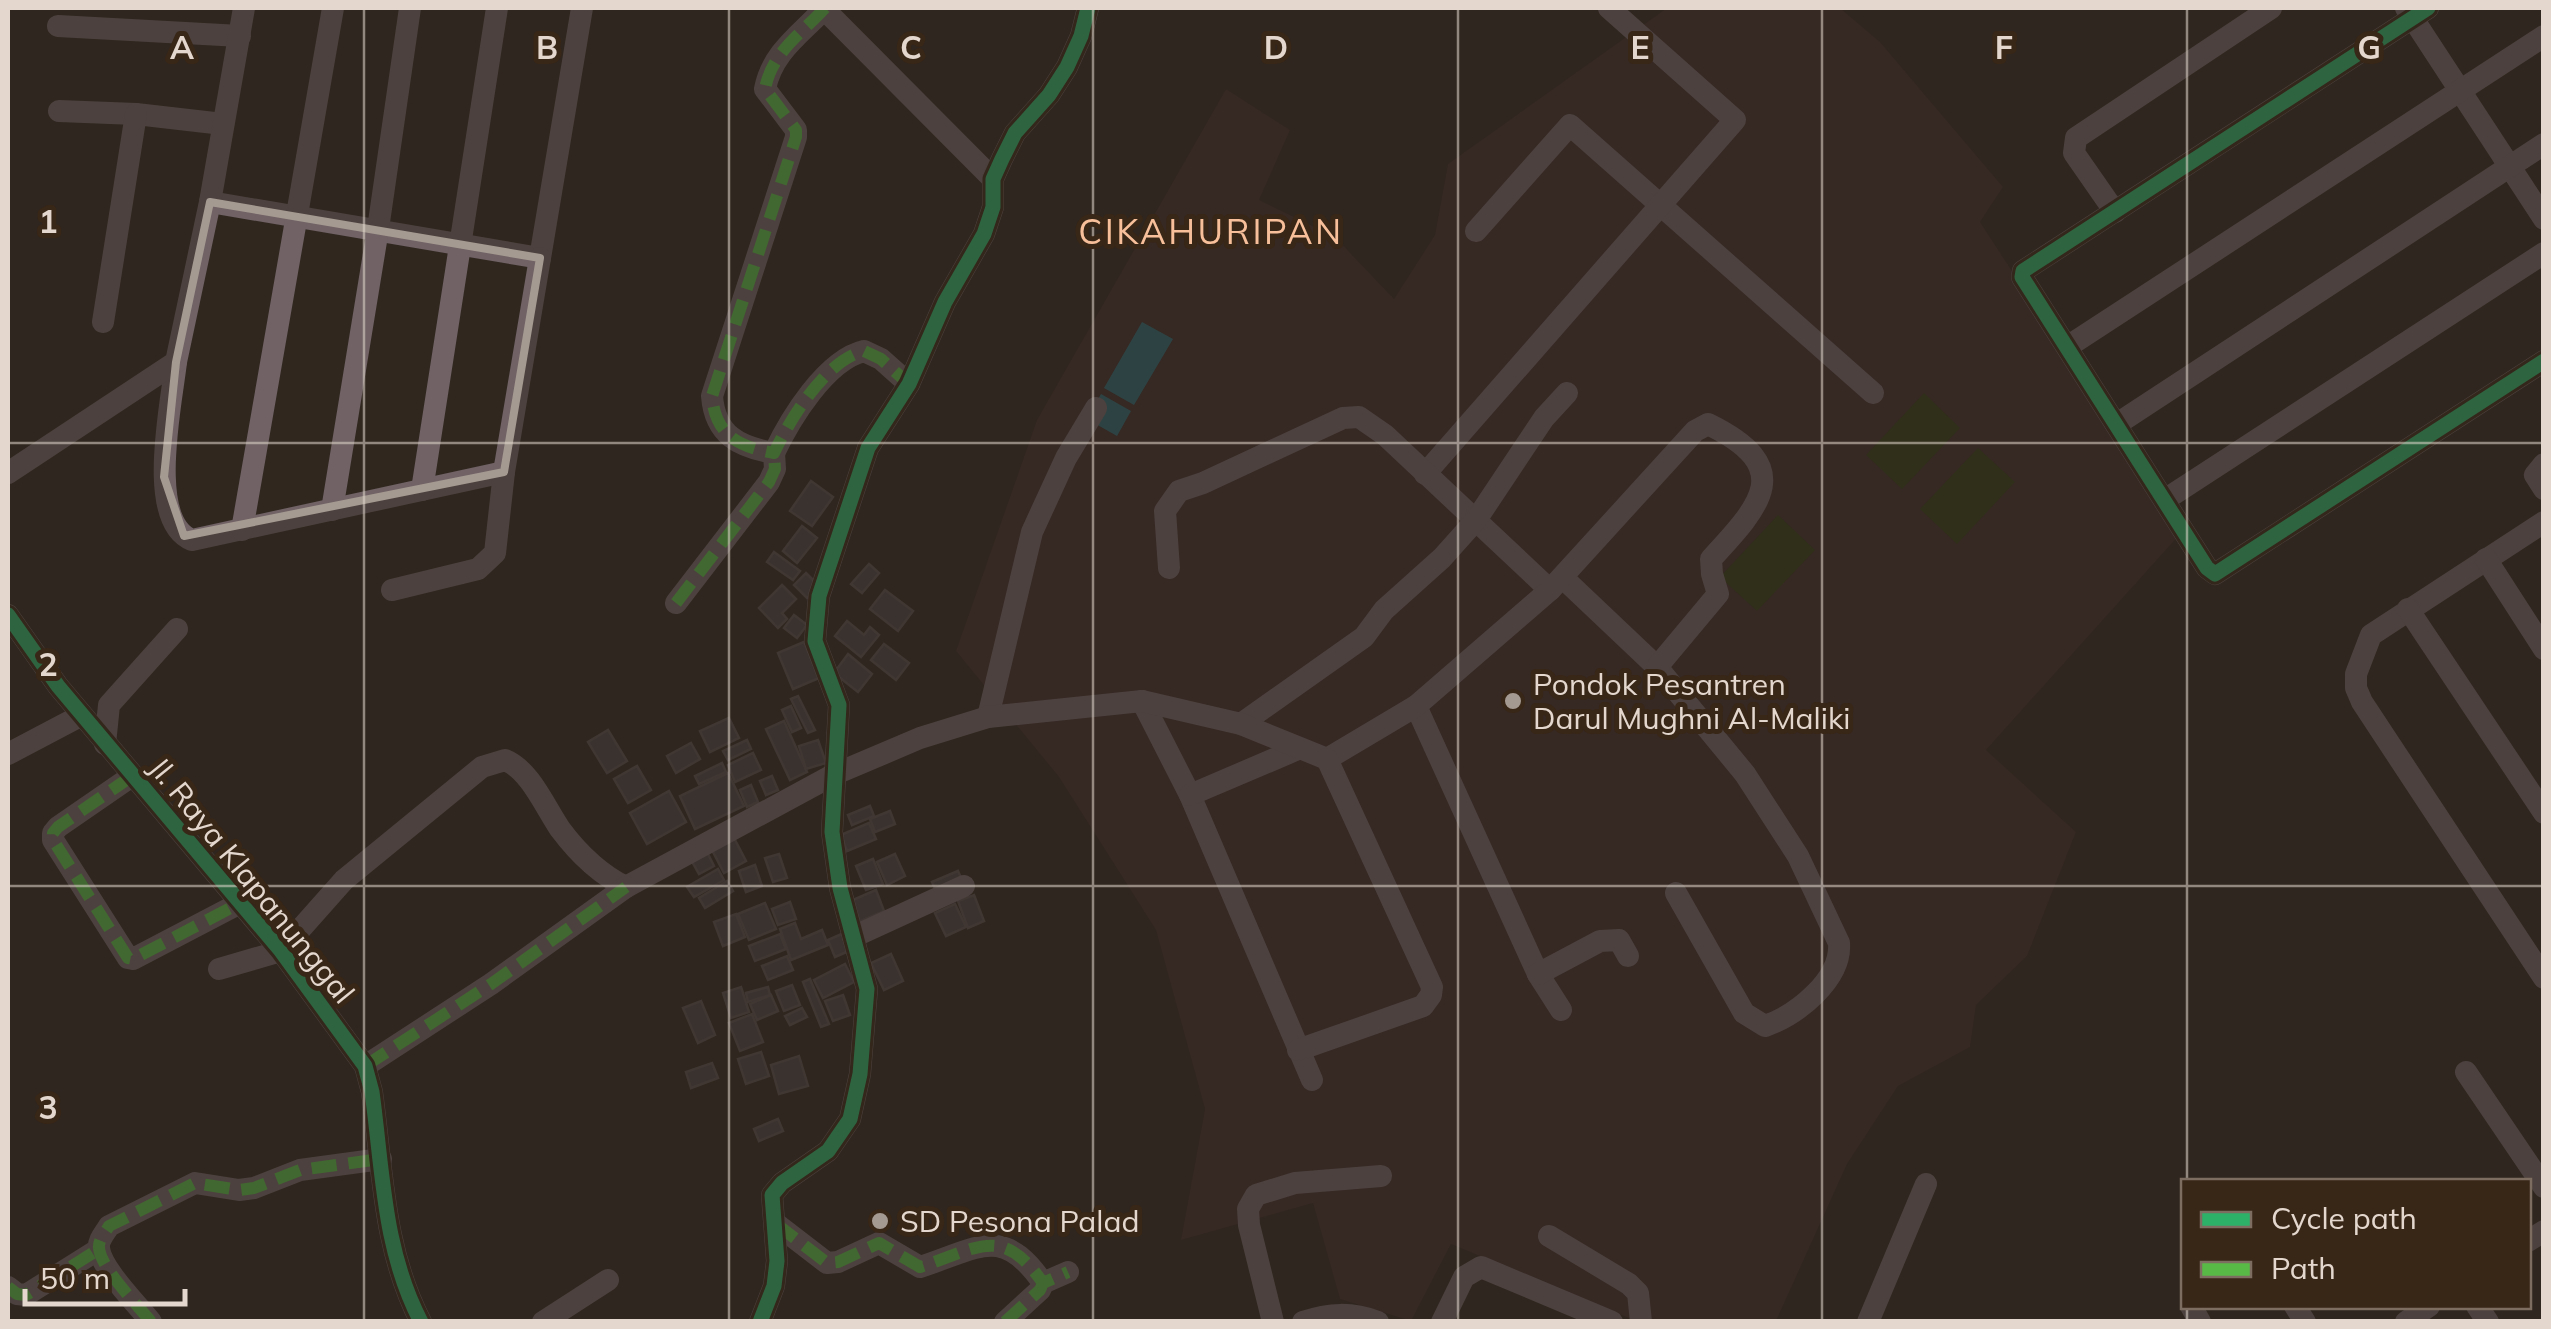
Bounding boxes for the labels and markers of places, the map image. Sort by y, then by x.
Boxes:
place label: Pondok Pesantren Darul Mughni Al-Maliki [1533,665,1851,737]
marker: Pondok Pesantren Darul Mughni Al-Maliki [1502,690,1524,712]
place label: SD Pesona Palad [900,1202,1139,1240]
marker: SD Pesona Palad [869,1210,891,1232]

